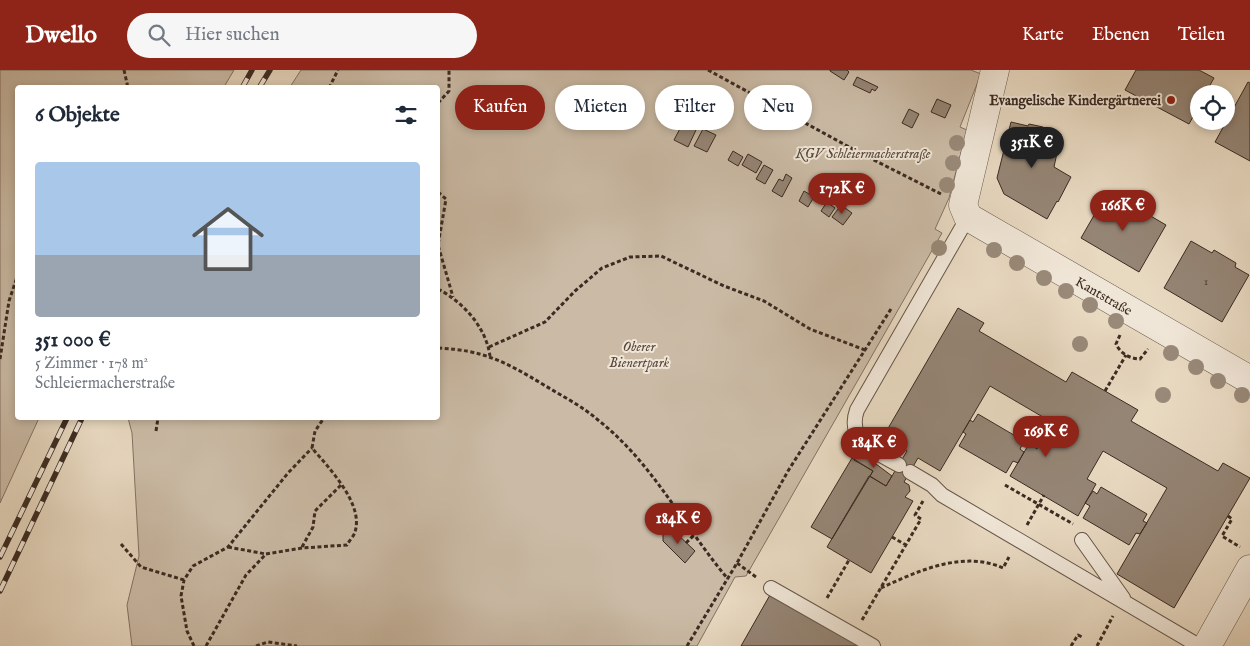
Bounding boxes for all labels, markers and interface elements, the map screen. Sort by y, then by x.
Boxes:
search box [127,13,477,58]
text: Dwello [25,20,97,51]
icon: search [145,21,173,49]
text: Hier suchen [185,23,280,47]
text: Karte [1022,24,1064,47]
text: Ebenen [1092,24,1150,47]
text: Teilen [1178,24,1225,47]
chip: Kaufen [455,85,545,130]
chip: Mieten [555,85,645,130]
chip: Filter [655,85,734,130]
chip: Neu [744,85,812,130]
map controls [1190,85,1235,130]
button: locate [1190,85,1235,130]
place label: Evangelische Kindergärtnerei [989,92,1161,110]
marker: Evangelische Kindergärtnerei [1165,94,1177,106]
icon: filters [392,101,420,129]
text: 6 Objekte [35,102,120,129]
pin: 351K € [991,126,1073,169]
text: 351K € [1011,133,1053,153]
park label: KGV Schleiermacherstraße [795,145,931,163]
pin: 172K € [801,172,883,215]
text: 172K € [819,179,865,199]
pin: 166K € [1082,190,1164,232]
icon: home [183,194,273,284]
text: 166K € [1101,196,1145,216]
street label: Kantstraße [1072,273,1136,320]
house number: 1 [1204,275,1208,289]
text: 351 000 € [35,327,111,354]
park label: Oberer Bienertpark [609,338,669,372]
text: 5 Zimmer · 178 m² [35,354,148,374]
text: Schleiermacherstraße [35,374,175,394]
pin: 169K € [1005,416,1087,458]
text: 169K € [1024,422,1068,442]
pin: 184K € [833,426,915,469]
text: 184K € [852,433,896,453]
pin: 184K € [637,502,719,545]
text: 184K € [656,509,700,529]

